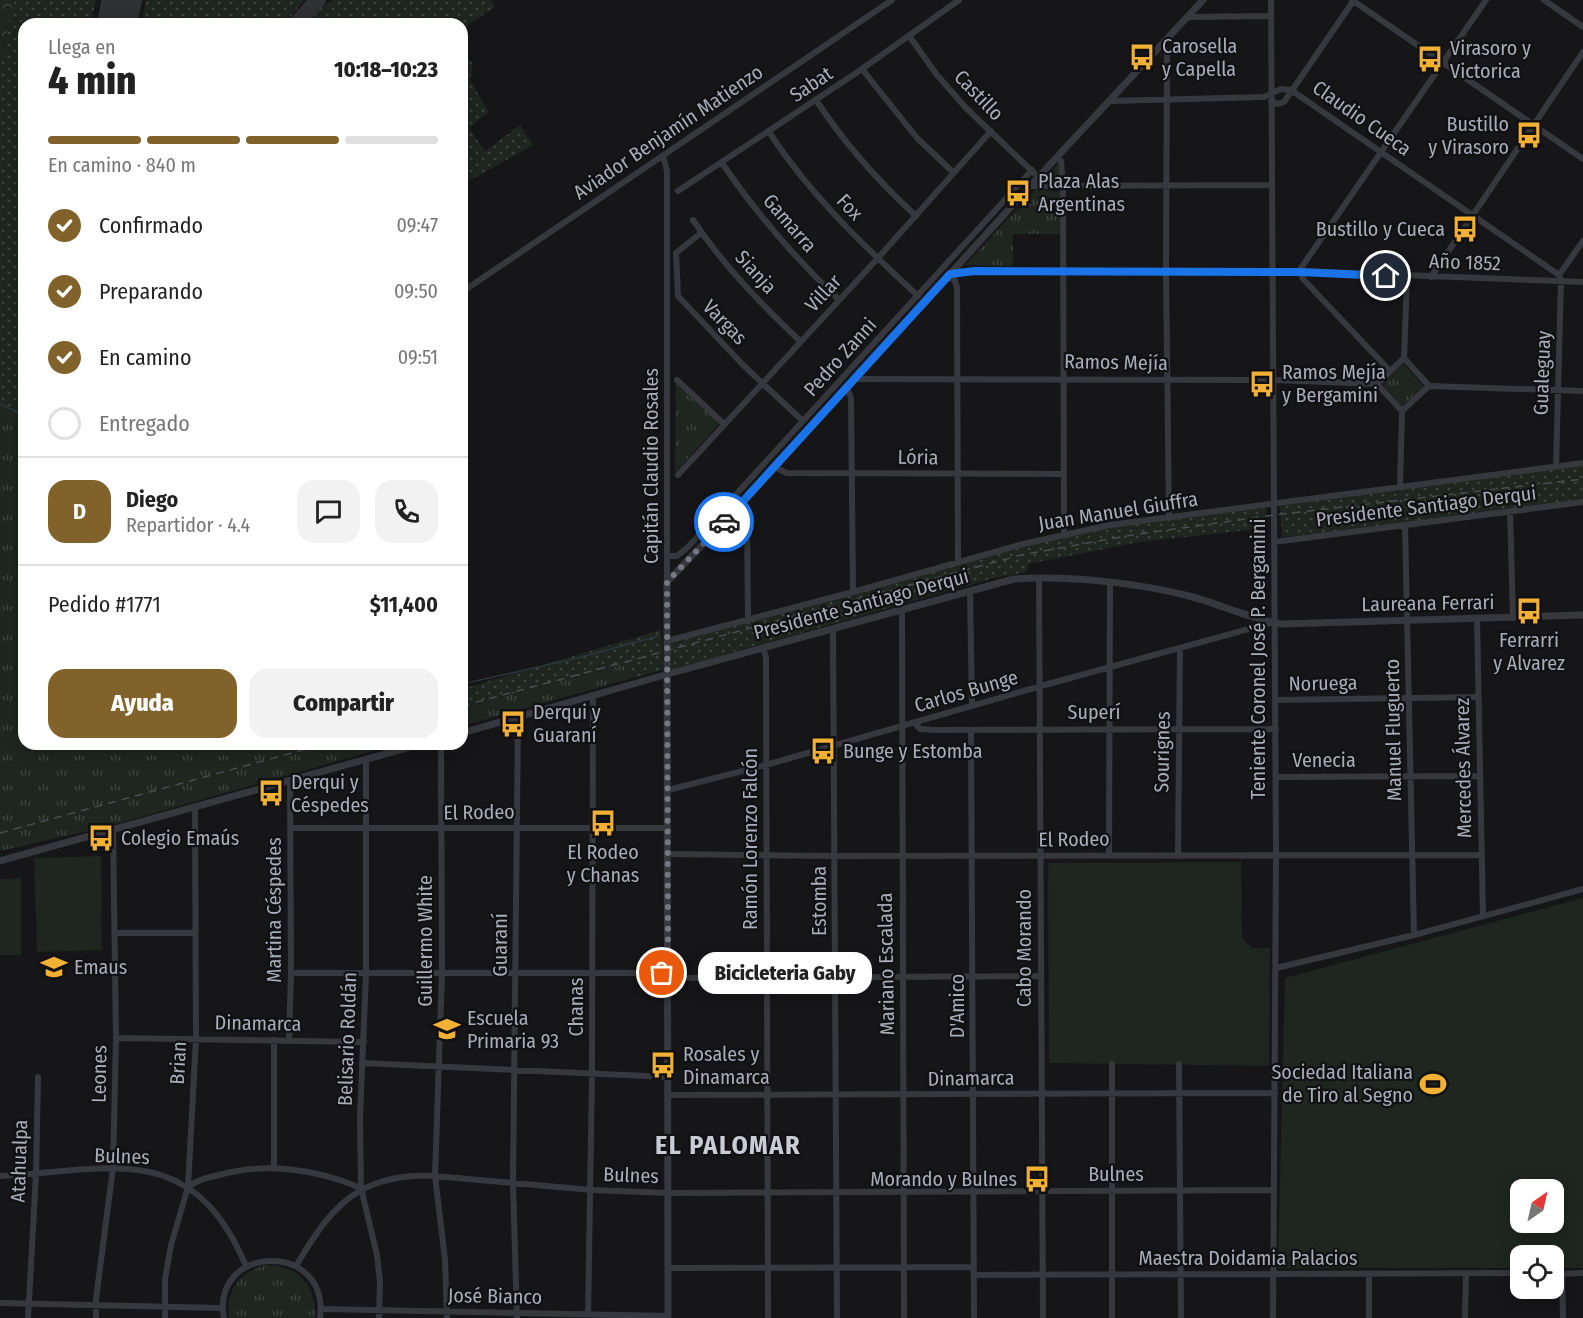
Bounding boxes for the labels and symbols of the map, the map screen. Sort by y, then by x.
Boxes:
place label: Carosella y Capella [1162,34,1237,81]
place label: Virasoro y Victorica [1450,36,1531,83]
bus stop icon: Carosella y Capella [1127,42,1157,72]
bus stop icon: Virasoro y Victorica [1415,44,1445,74]
street label: Aviador Benjamín Matienzo [569,60,767,204]
street label: Sabat [785,61,837,107]
street label: Castillo [949,65,1009,125]
street label: Claudio Cueca [1308,75,1416,161]
place label: Bustillo y Virasoro [1428,112,1509,159]
bus stop icon: Bustillo y Virasoro [1514,120,1544,150]
place label: Plaza Alas Argentinas [1038,169,1125,216]
bus stop icon: Plaza Alas Argentinas [1003,178,1033,208]
street label: Gamarra [758,189,822,257]
street label: Fox [832,189,868,225]
bus stop icon: Bustillo y Cueca [1450,214,1480,244]
place label: Bustillo y Cueca [1316,217,1445,241]
street label: Sianja [730,245,782,299]
street label: Año 1852 [1429,249,1502,275]
pin [1360,250,1411,301]
street label: Villar [800,269,846,317]
street label: Vargas [698,295,752,349]
street label: Pedro Zanni [799,313,881,401]
street label: Gualeguay [1529,330,1555,416]
street label: Ramos Mejía [1064,349,1168,375]
place label: Ramos Mejía y Bergamini [1282,360,1386,407]
street label: Capitán Claudio Rosales [639,368,663,564]
bus stop icon: Ramos Mejía y Bergamini [1247,369,1277,399]
street label: Lória [897,445,939,469]
street label: Presidente Santiago Derqui [1314,481,1538,531]
street label: Juan Manuel Giuffra [1037,487,1199,535]
courier [694,492,754,552]
street label: Teniente Coronel José P. Bergamini [1246,519,1270,799]
street label: Presidente Santiago Derqui [751,564,971,644]
street label: Laureana Ferrari [1361,590,1495,616]
bus stop icon: Ferrarri y Alvarez [1514,596,1544,626]
place label: Ferrarri y Alvarez [1493,628,1565,675]
street label: Manuel Fluguerto [1380,659,1406,801]
street label: Carlos Bunge [911,665,1021,717]
street label: Noruega [1288,670,1358,696]
street label: Mercedes Álvarez [1450,697,1476,838]
place label: Derqui y Guaraní [533,700,601,747]
street label: Superí [1068,700,1120,724]
bus stop icon: Derqui y Guaraní [498,709,528,739]
street label: Sourignes [1149,711,1175,793]
bus stop icon: Bunge y Estomba [808,736,838,766]
place label: Bunge y Estomba [843,739,982,763]
street label: Ramón Lorenzo Falcón [738,748,762,930]
street label: Venecia [1292,748,1356,772]
place label: Derqui y Céspedes [291,770,369,817]
bus stop icon: Derqui y Céspedes [256,778,286,808]
street label: El Rodeo [443,799,515,825]
bus stop icon: El Rodeo y Chanas [588,808,618,838]
bus stop icon: Colegio Emaús [86,823,116,853]
place label: Colegio Emaús [121,826,239,850]
street label: El Rodeo [1038,826,1110,852]
street label: Martina Céspedes [262,837,286,983]
place label: El Rodeo y Chanas [567,840,639,887]
street label: Estomba [807,866,831,936]
street label: Guillermo White [413,875,437,1007]
street label: Cabo Morando [1012,889,1036,1007]
street label: Mariano Escalada [873,892,899,1036]
street label: Guaraní [488,913,512,977]
pin [636,947,687,998]
school or university icon: Emaus [39,952,69,982]
callout: Bicicleteria Gaby [698,952,872,994]
place label: Emaus [74,955,127,979]
street label: Belisario Roldán [333,972,361,1106]
street label: D'Amico [945,974,969,1038]
street label: Chanas [564,977,588,1037]
place label: Escuela Primaria 93 [467,1006,559,1053]
street label: Dinamarca [214,1010,302,1036]
school or university icon: Escuela Primaria 93 [432,1014,462,1044]
street label: Brian [165,1041,191,1085]
place label: Rosales y Dinamarca [683,1042,770,1089]
street label: Leones [86,1045,112,1103]
bus stop icon: Rosales y Dinamarca [648,1050,678,1080]
place label: Sociedad Italiana de Tiro al Segno [1271,1060,1413,1107]
street label: Dinamarca [927,1065,1015,1091]
sports icon: Sociedad Italiana de Tiro al Segno [1418,1069,1448,1099]
street label: Atahualpa [6,1119,32,1203]
district label: EL PALOMAR [655,1130,801,1161]
street label: Bulnes [94,1143,150,1169]
street label: Bulnes [603,1162,659,1188]
street label: Bulnes [1088,1162,1144,1186]
bus stop icon: Morando y Bulnes [1022,1164,1052,1194]
place label: Morando y Bulnes [870,1167,1017,1191]
north arrow [1510,1179,1564,1233]
street label: Maestra Doidamia Palacios [1138,1246,1358,1270]
street label: José Bianco [448,1283,542,1309]

